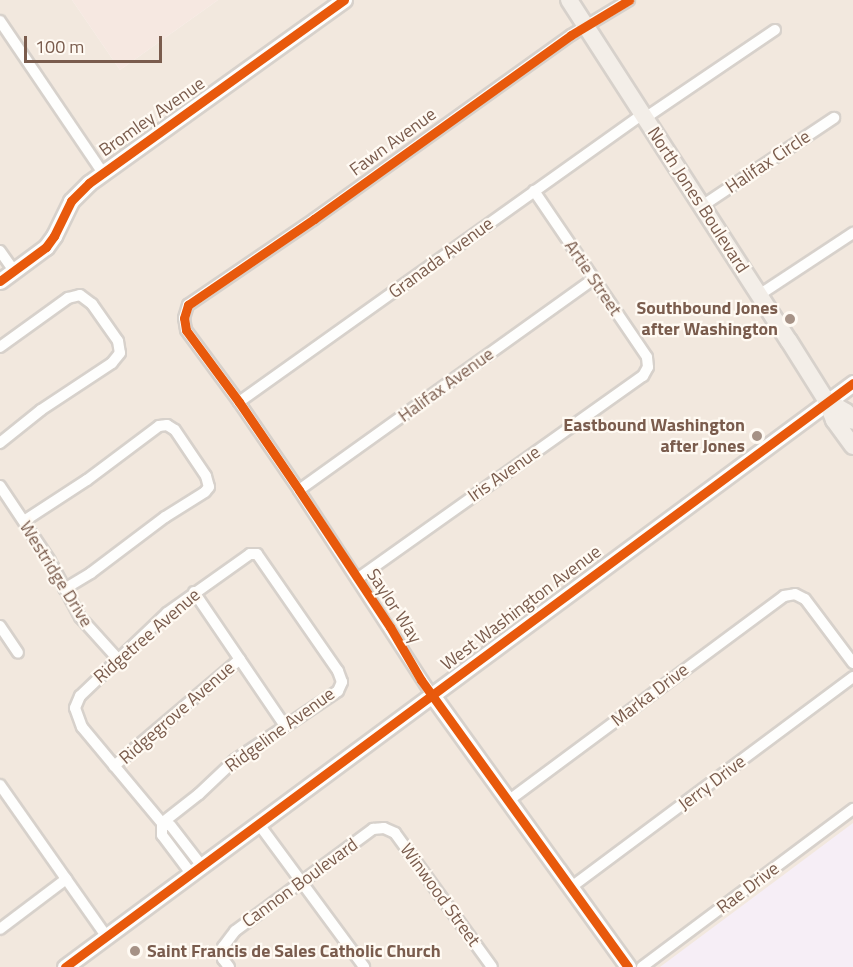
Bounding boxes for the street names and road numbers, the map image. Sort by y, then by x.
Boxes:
street label: Bromley Avenue [95,73,209,161]
street label: Fawn Avenue [346,103,440,181]
street label: North Jones Boulevard [643,123,753,277]
street label: Halifax Circle [722,126,814,198]
street label: Granada Avenue [385,213,497,303]
street label: Artie Street [560,236,626,320]
street label: Halifax Avenue [394,343,498,427]
street label: Iris Avenue [464,441,544,507]
street label: Westridge Drive [15,517,97,631]
street label: West Washington Avenue [437,541,605,675]
street label: Saylor Way [362,565,426,647]
street label: Ridgetree Avenue [89,584,205,688]
street label: Ridgegrove Avenue [115,657,239,769]
street label: Marka Drive [607,659,693,731]
street label: Ridgeline Avenue [221,683,339,777]
street label: Jerry Drive [674,751,750,815]
street label: Cannon Boulevard [238,834,362,932]
street label: Winwood Street [395,839,485,951]
street label: Rae Drive [713,858,783,918]

